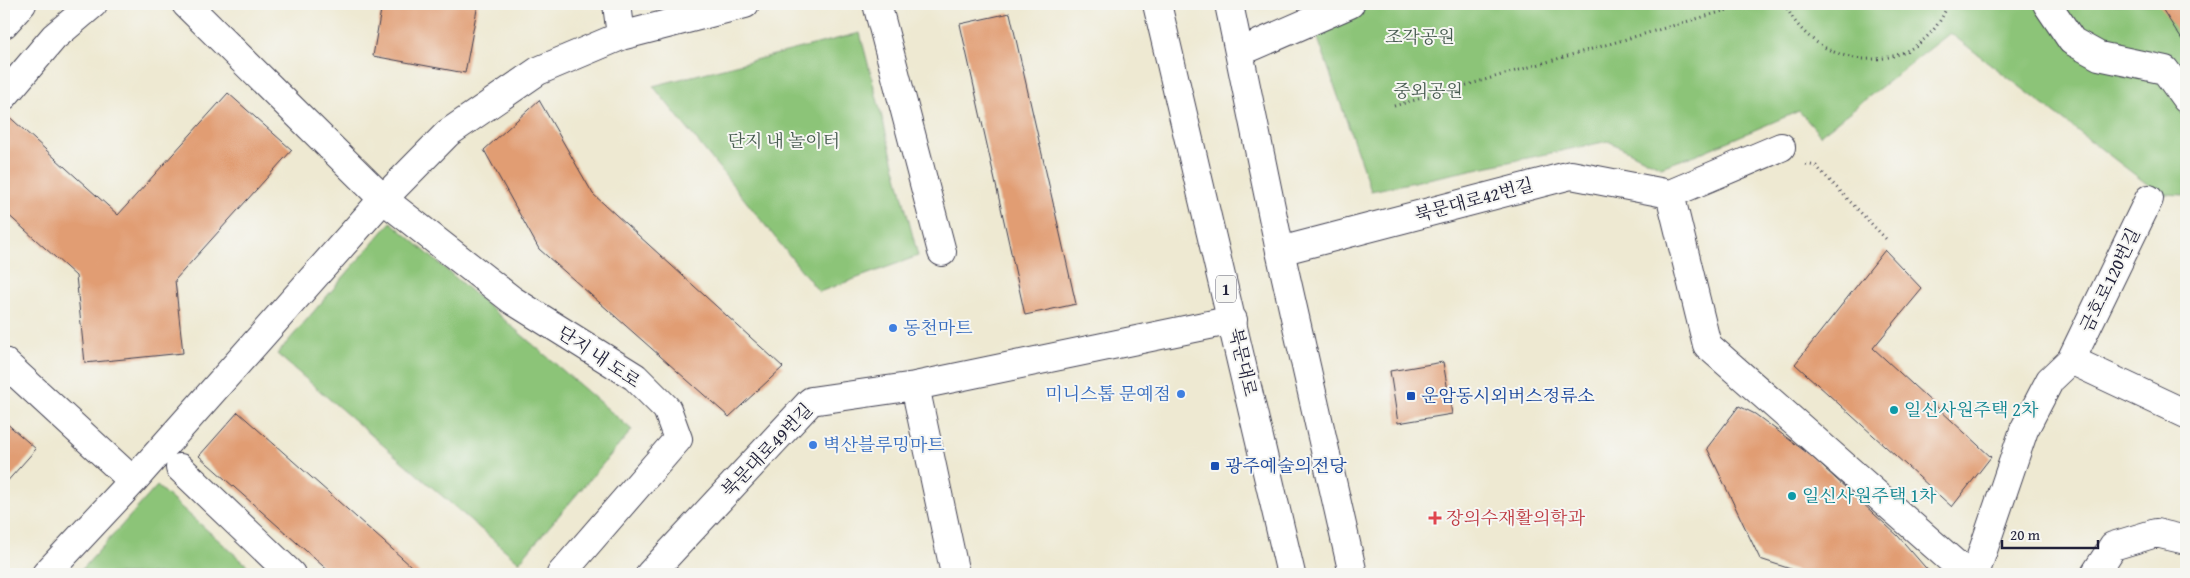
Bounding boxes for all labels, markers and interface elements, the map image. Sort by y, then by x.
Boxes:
park label: 조각공원 [1385,23,1455,50]
park label: 중외공원 [1393,77,1463,104]
park label: 단지 내 놀이터 [728,127,840,154]
street label: 북문대로42번길 [1412,171,1536,228]
street label: 금호로120번길 [2073,223,2146,336]
road number: 1 [1216,276,1236,302]
place label: 동천마트 [903,314,973,341]
street label: 단지 내 도로 [552,319,646,394]
marker: 동천마트 [887,322,899,334]
street label: 북문대로 [1223,325,1264,399]
place label: 미니스톱 문예점 [1045,380,1171,407]
place label: 운암동시외버스정류소 [1421,382,1595,409]
marker: 미니스톱 문예점 [1175,388,1187,400]
marker: 운암동시외버스정류소 [1405,390,1417,402]
place label: 일신사원주택 2차 [1904,396,2039,423]
street label: 북문대로49번길 [715,397,819,503]
marker: 일신사원주택 2차 [1888,404,1900,416]
place label: 벽산블루밍마트 [823,431,945,458]
marker: 벽산블루밍마트 [807,439,819,451]
place label: 광주예술의전당 [1225,452,1347,479]
marker: 광주예술의전당 [1209,460,1221,472]
place label: 일신사원주택 1차 [1802,482,1937,509]
marker: 일신사원주택 1차 [1786,490,1798,502]
place label: 장의수재활의학과 [1446,504,1586,531]
marker: 장의수재활의학과 [1428,511,1442,525]
scale bar [2002,518,2099,550]
text: 20 m [2010,524,2041,545]

